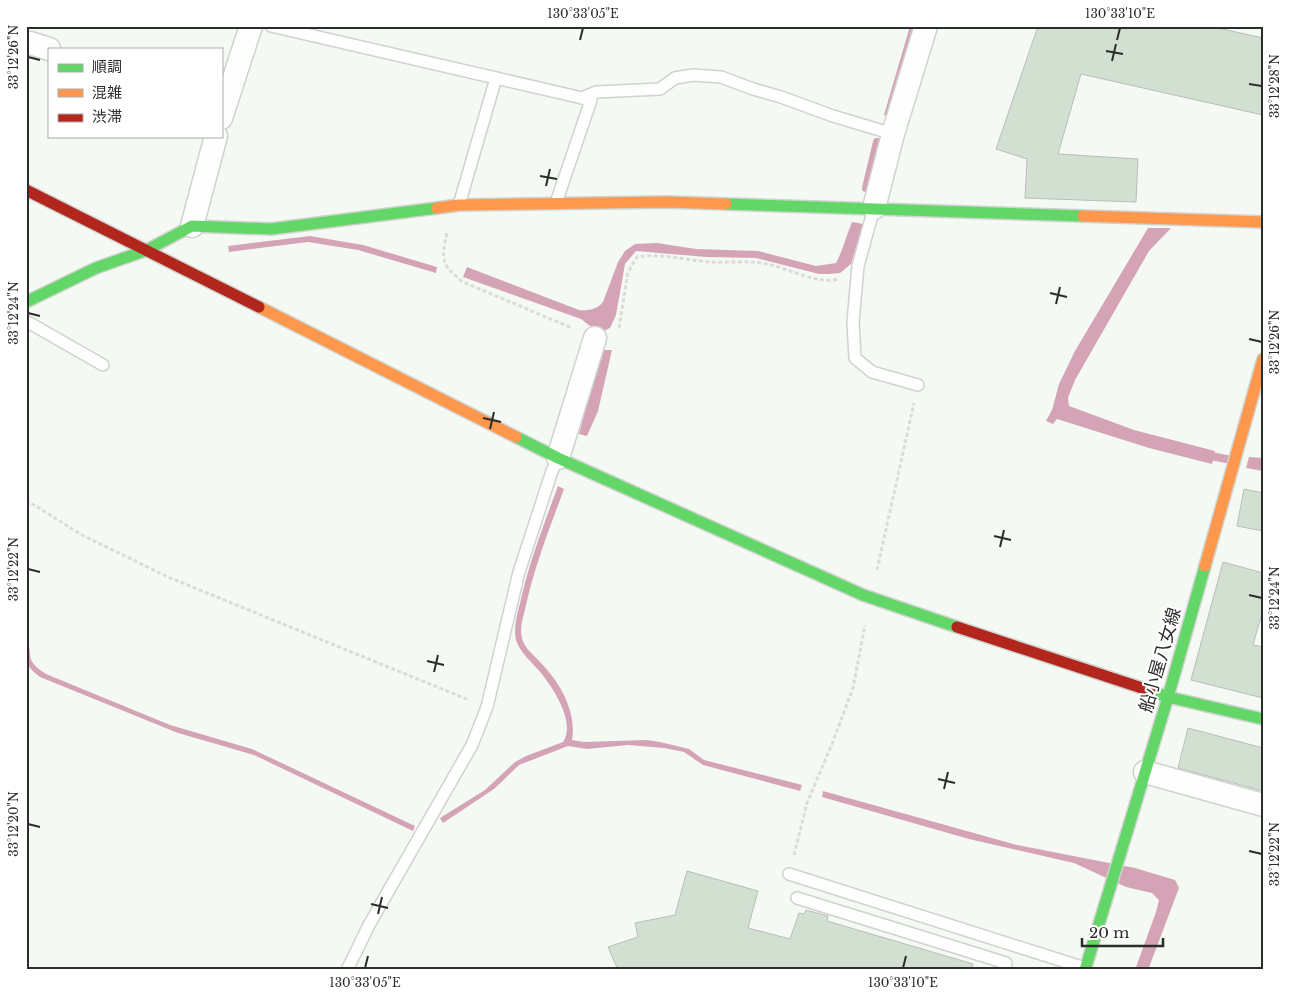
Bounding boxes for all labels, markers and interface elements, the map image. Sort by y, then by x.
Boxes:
text: 130°33'05"E [547,6,619,21]
text: 130°33'10"E [1085,6,1155,21]
text: 33°12'26"N [6,25,21,89]
legend [48,48,222,138]
text: 33°12'28"N [1267,54,1282,118]
text: 順調 [92,57,122,76]
text: 混雑 [92,83,122,102]
text: 渋滞 [92,107,122,126]
text: 33°12'24"N [6,281,21,345]
text: 33°12'26"N [1267,310,1282,374]
text: 33°12'22"N [6,537,21,601]
text: 33°12'24"N [1267,566,1282,630]
street label: 船小屋八女線 [1135,605,1185,715]
text: 33°12'20"N [6,791,21,857]
text: 33°12'22"N [1267,822,1282,886]
scale bar [1082,916,1163,948]
text: 20 m [1089,923,1129,942]
text: 130°33'05"E [329,975,401,990]
text: 130°33'10"E [868,975,938,990]

